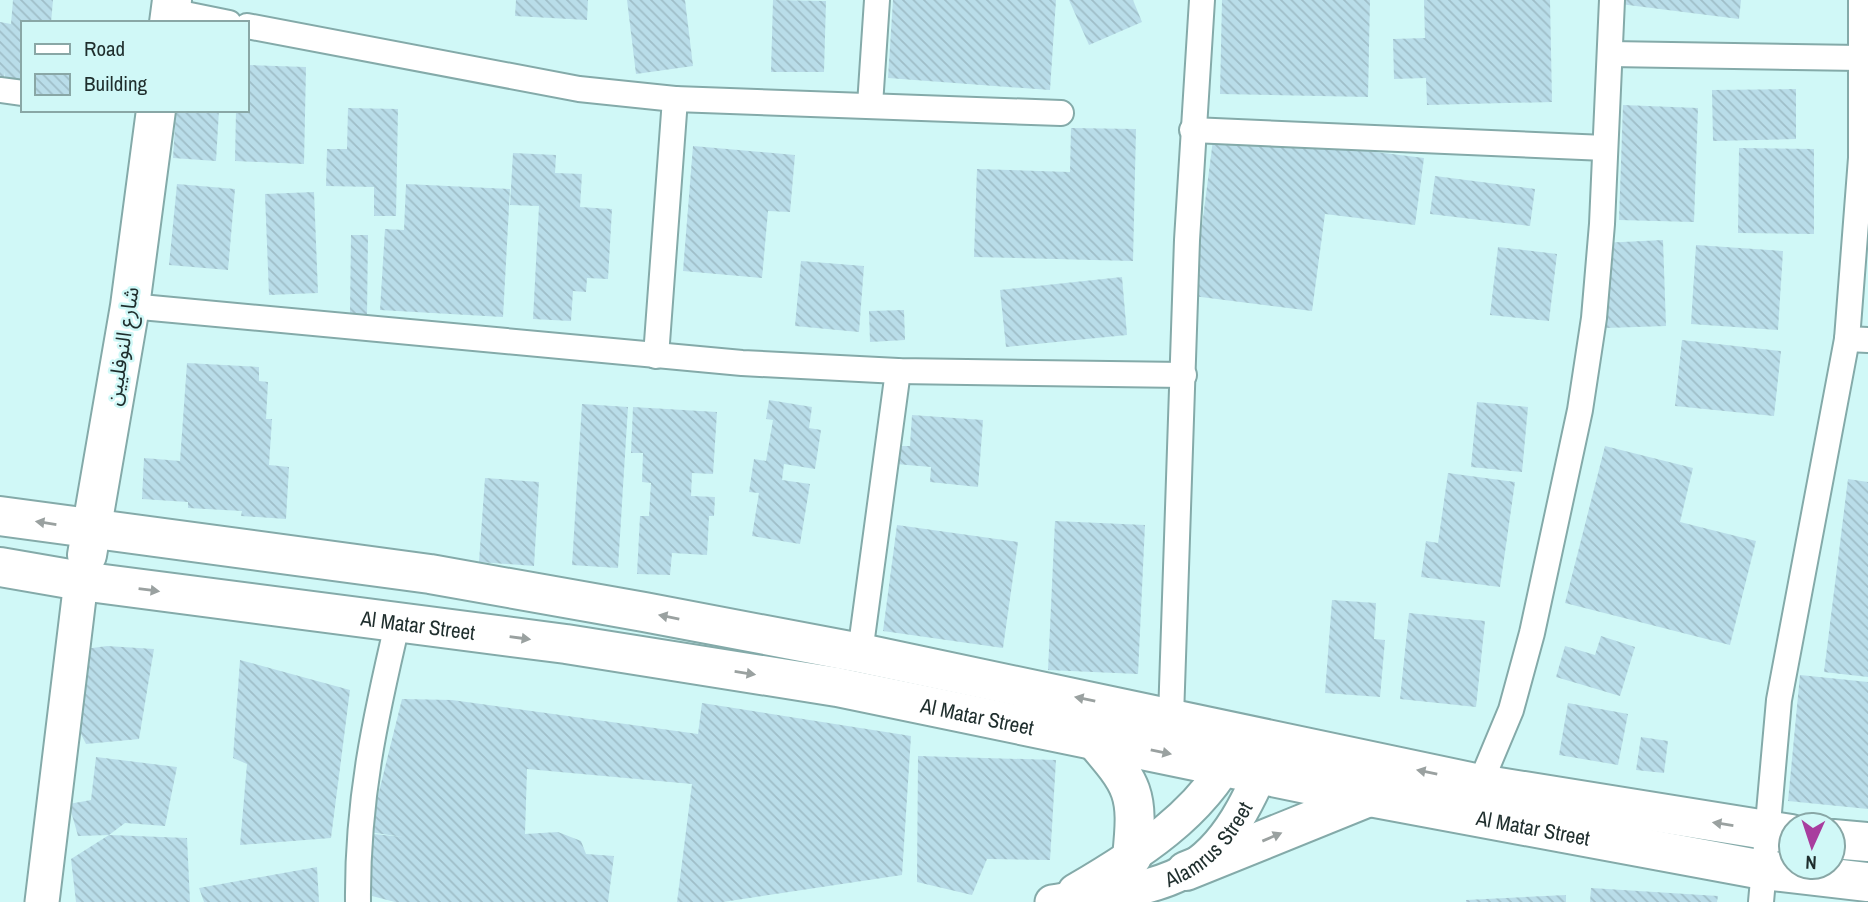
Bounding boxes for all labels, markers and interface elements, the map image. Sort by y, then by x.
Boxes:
legend [21,21,248,112]
text: Road [84,34,125,63]
text: Building [84,69,148,98]
street label: شارع النوفليين [98,284,147,408]
one-way arrow [35,517,57,528]
one-way arrow [138,584,160,595]
street label: Al Matar Street [358,603,477,647]
one-way arrow [658,611,680,622]
one-way arrow [509,633,531,644]
one-way arrow [734,668,756,679]
street label: Al Matar Street [917,690,1037,742]
one-way arrow [1074,694,1096,705]
one-way arrow [1150,746,1172,757]
one-way arrow [1416,767,1438,778]
street label: Alamrus Street [1159,796,1259,894]
street label: Al Matar Street [1473,803,1593,852]
north arrow [1777,811,1847,881]
one-way arrow [1712,818,1734,829]
one-way arrow [1262,831,1283,842]
text: N [1805,850,1817,876]

